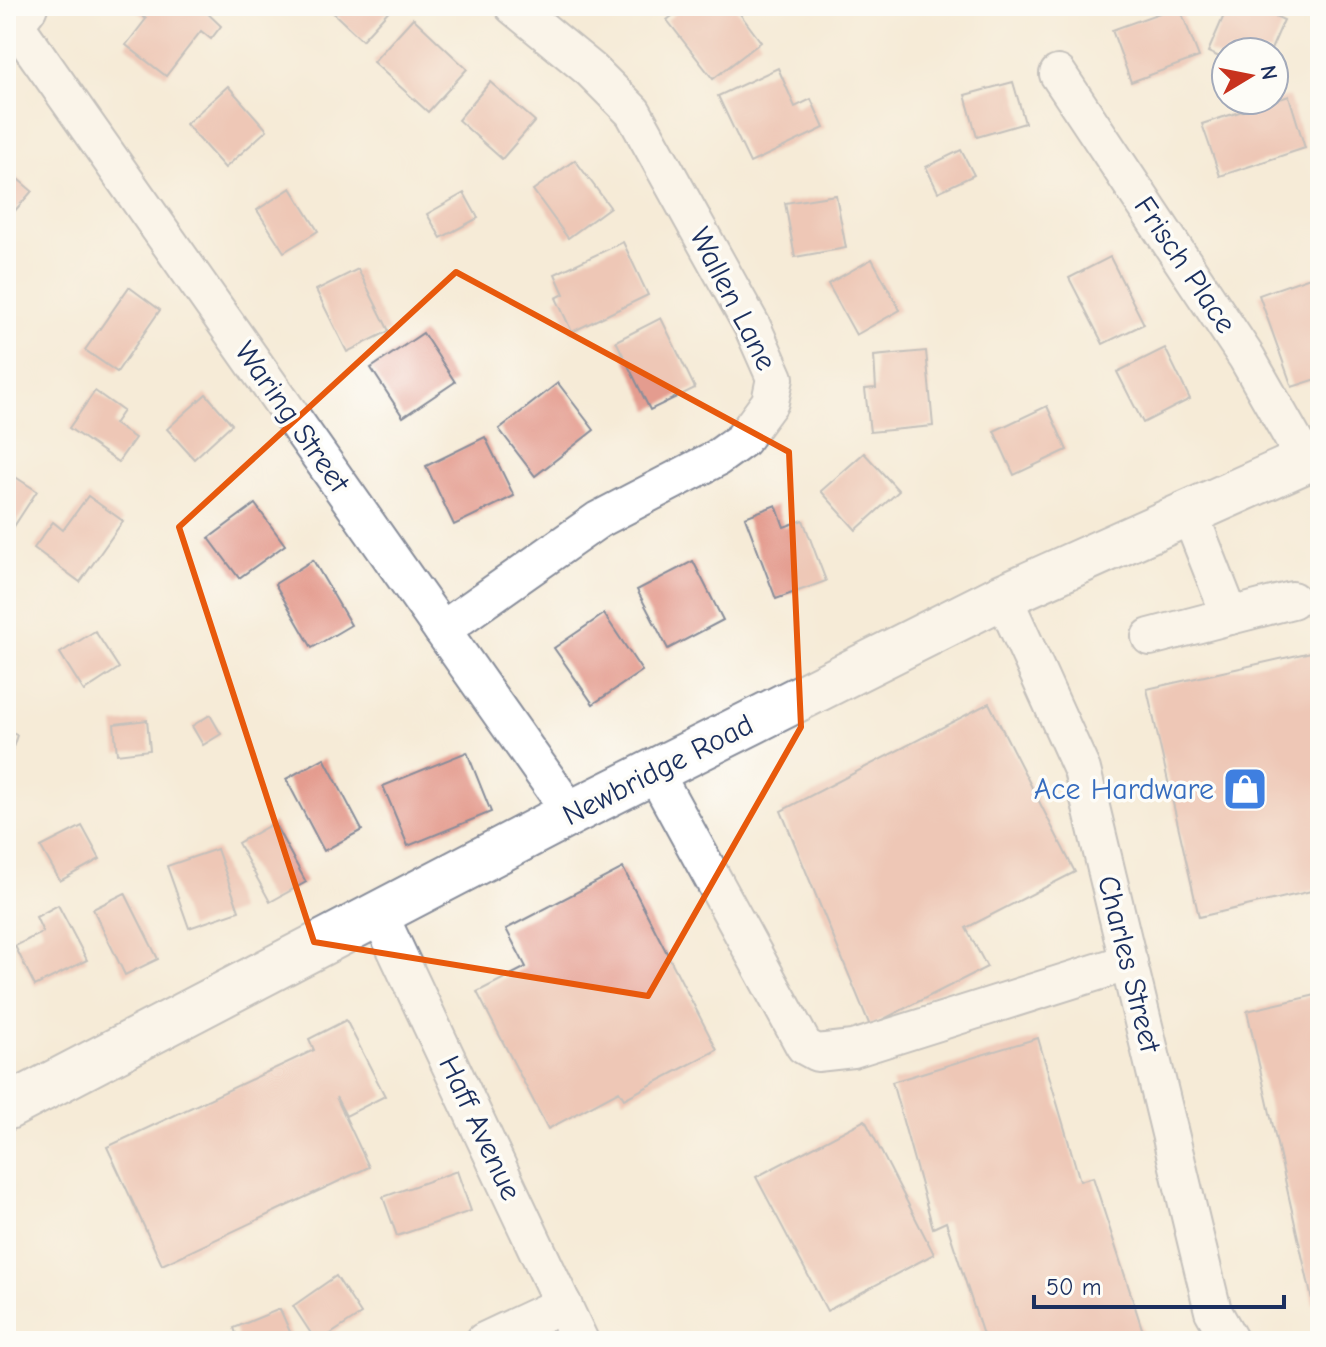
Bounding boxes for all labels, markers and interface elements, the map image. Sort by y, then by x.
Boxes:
north arrow [1210,36,1290,116]
text: N [1255,63,1283,82]
street label: Frisch Place [1127,190,1243,340]
street label: Wallen Lane [682,222,784,376]
street label: Waring Street [227,335,358,500]
street label: Newbridge Road [557,707,759,833]
shop icon: Ace Hardware [1221,765,1269,813]
place label: Ace Hardware [1034,772,1214,807]
street label: Charles Street [1090,872,1168,1057]
street label: Haff Avenue [431,1050,529,1206]
scale bar [1034,1259,1284,1309]
text: 50 m [1046,1273,1102,1301]

